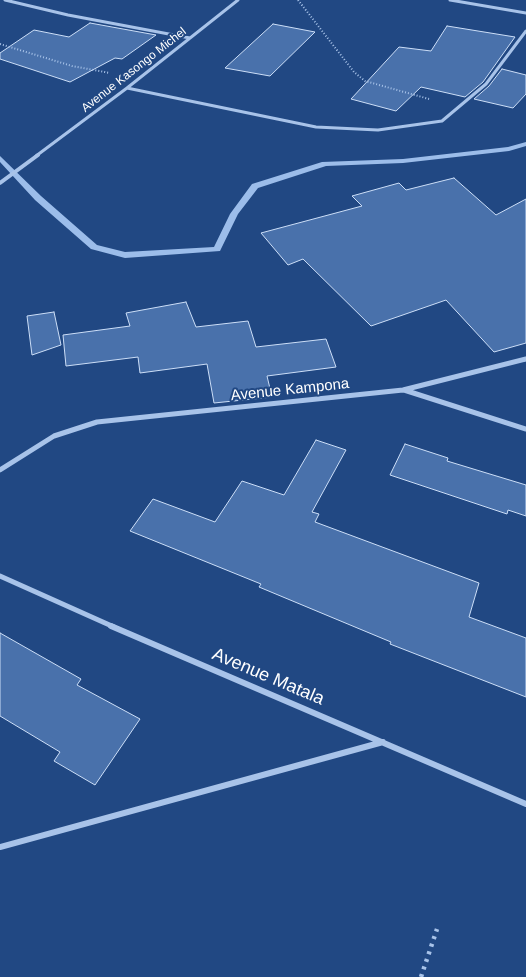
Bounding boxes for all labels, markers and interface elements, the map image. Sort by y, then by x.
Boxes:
street label: Avenue Kasongo Michel [79,25,189,115]
street label: Avenue Kampona [230,375,350,405]
street label: Avenue Matala [209,644,327,710]

